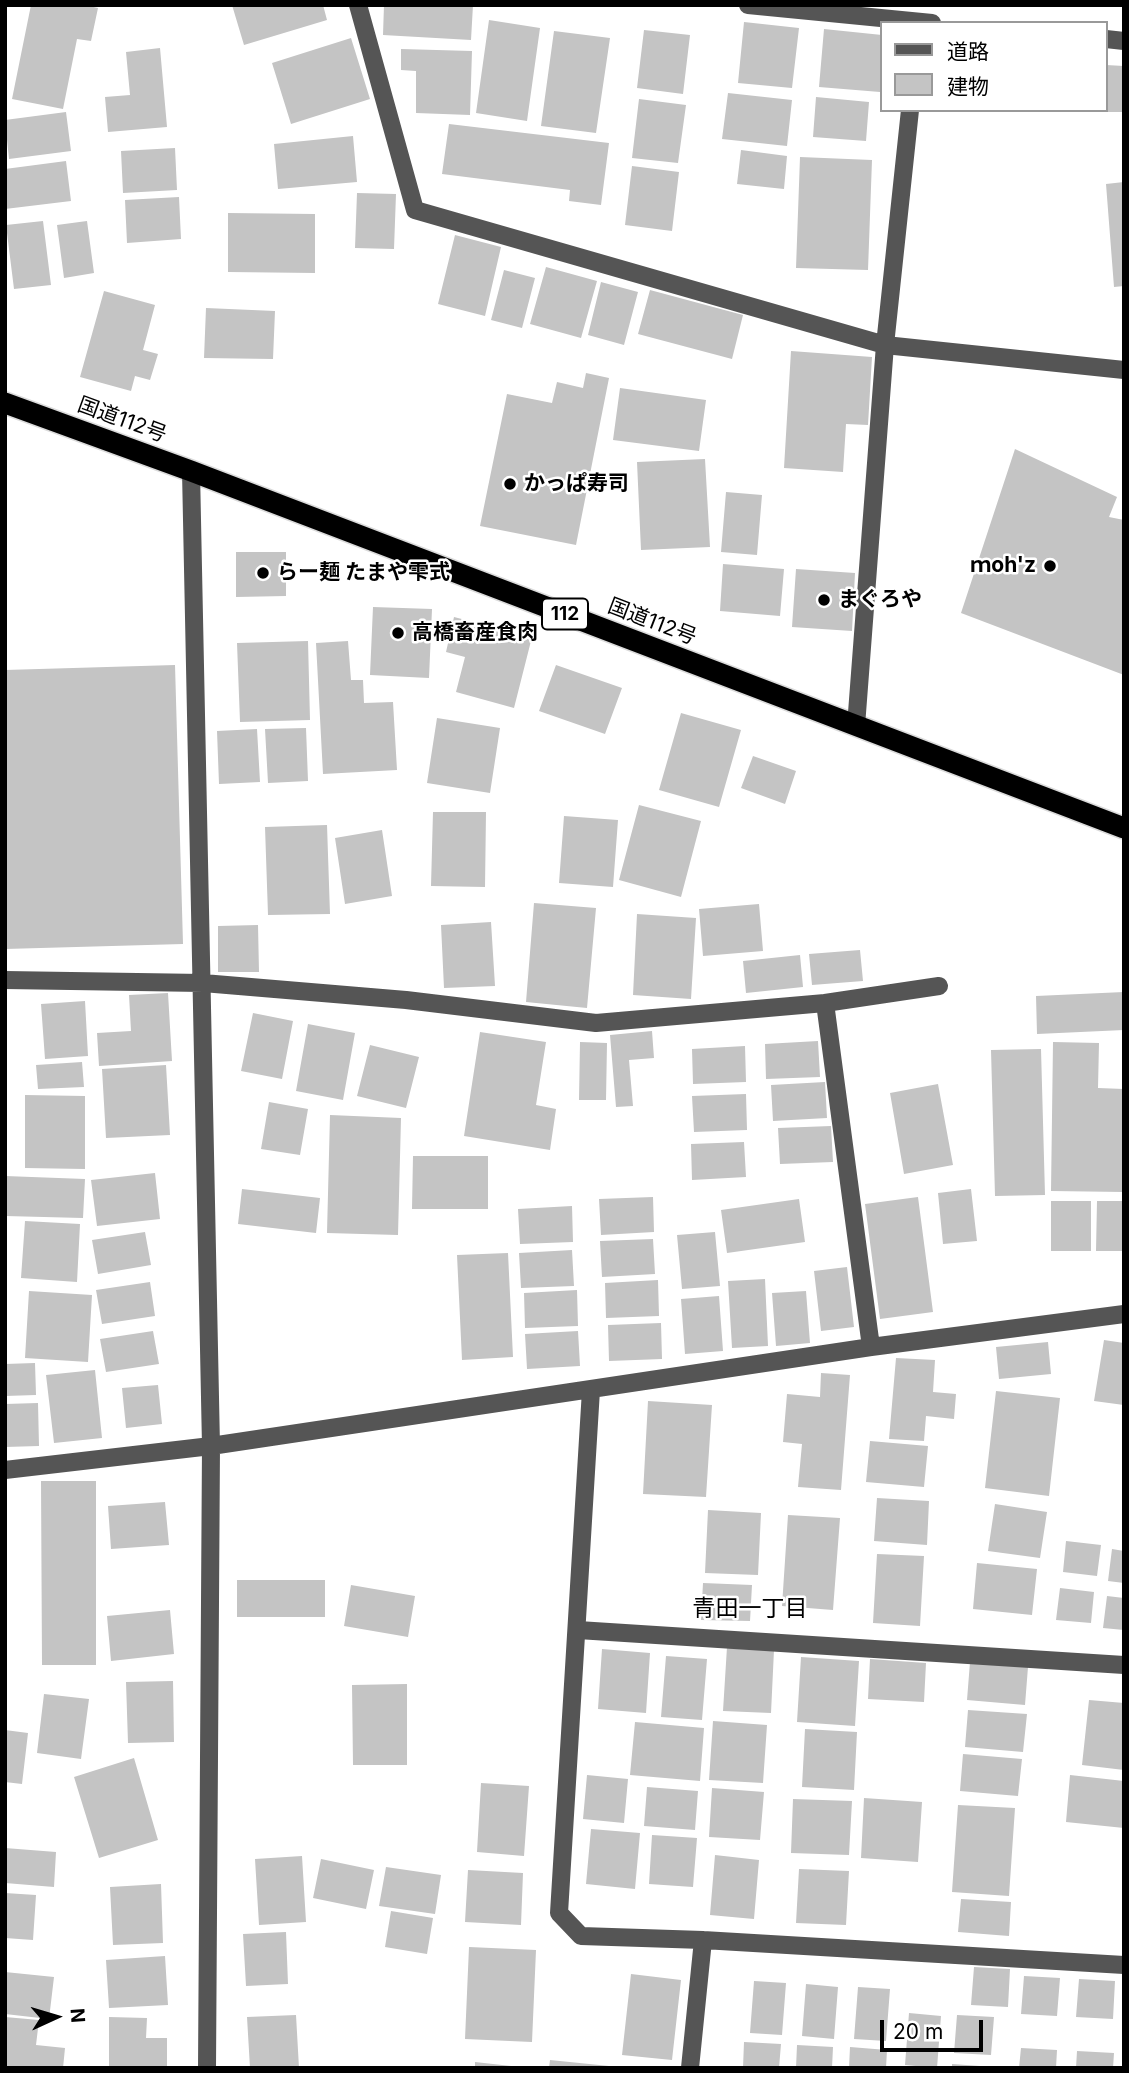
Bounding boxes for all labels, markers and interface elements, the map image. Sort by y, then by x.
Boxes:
legend [880,21,1108,112]
text: 道路 [947,39,989,64]
text: 建物 [947,74,989,99]
street label: 国道112号 [74,392,170,448]
place label: かっぱ寿司 [524,471,629,497]
marker: かっぱ寿司 [502,476,518,492]
place label: ｍoh'z [970,553,1036,579]
marker: ｍoh'z [1042,558,1058,574]
place label: らー麺 たまや雫式 [277,560,450,586]
marker: らー麺 たまや雫式 [255,565,271,581]
place label: まぐろや [838,587,922,613]
marker: まぐろや [816,592,832,608]
street label: 国道112号 [604,594,700,650]
road number: 112 [542,598,588,629]
place label: 高橋畜産食肉 [412,620,538,646]
marker: 高橋畜産食肉 [390,625,406,641]
district label: 青田一丁目 [693,1595,807,1623]
north arrow [21,1982,91,2052]
text: N [65,2007,89,2024]
scale bar [884,2007,987,2050]
text: 20 m [893,2019,943,2044]

